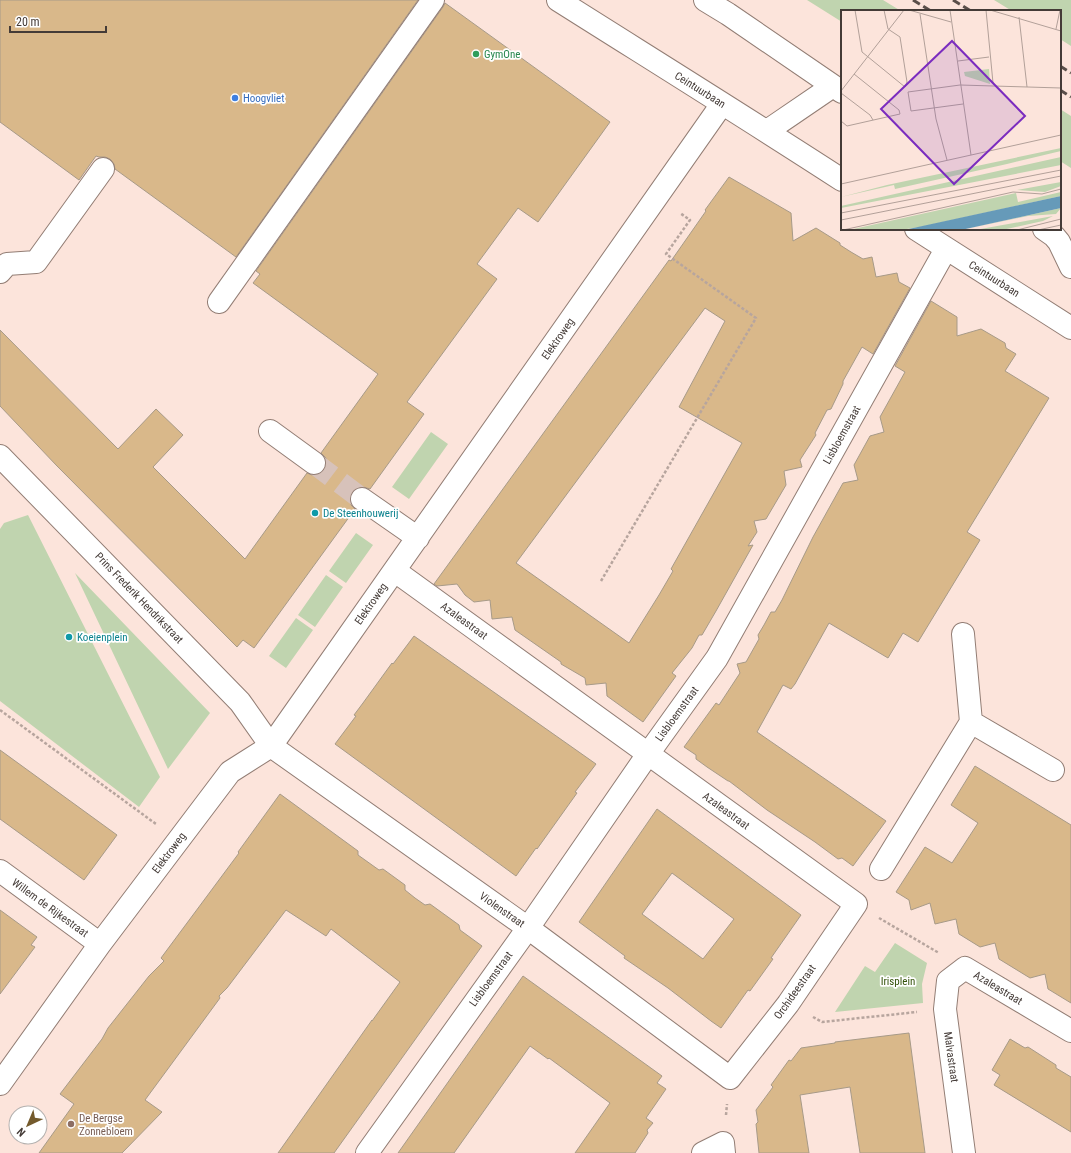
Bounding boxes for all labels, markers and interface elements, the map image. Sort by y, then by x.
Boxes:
scale bar [10,8,106,34]
inset map [841,10,1061,230]
text: 20 m [16,15,40,29]
place label: GymOne [484,48,520,61]
marker: GymOne [471,49,481,59]
street label: Ceintuurbaan [672,69,728,111]
place label: Hoogvliet [243,92,284,105]
marker: Hoogvliet [230,93,240,103]
street label: Ceintuurbaan [966,258,1022,300]
street label: Elektroweg [539,316,577,362]
street label: Lisbloemstraat [821,403,863,467]
place label: De Steenhouwerij [323,507,398,520]
marker: De Steenhouwerij [310,508,320,518]
street label: Prins Frederik Hendrikstraat [92,550,186,646]
street label: Elektroweg [352,581,390,627]
street label: Azaleastraat [438,600,490,642]
place label: Koeienplein [77,631,128,644]
marker: Koeienplein [64,632,74,642]
street label: Lisbloemstraat [653,684,701,744]
street label: Azaleastraat [700,790,752,832]
street label: Elektroweg [149,830,189,876]
street label: Willem de Rijkestraat [9,876,91,940]
street label: Violenstraat [477,890,527,930]
street label: Lisbloemstraat [467,949,515,1009]
street label: Orchideestraat [771,962,819,1022]
street label: Azaleastraat [971,968,1025,1008]
park label: Irisplein [881,975,915,988]
street label: Malvastraat [941,1031,961,1083]
north arrow [8,1105,48,1145]
place label: De Bergse Zonnebloem [79,1112,133,1138]
marker: De Bergse Zonnebloem [66,1119,76,1129]
text: N [14,1125,28,1139]

